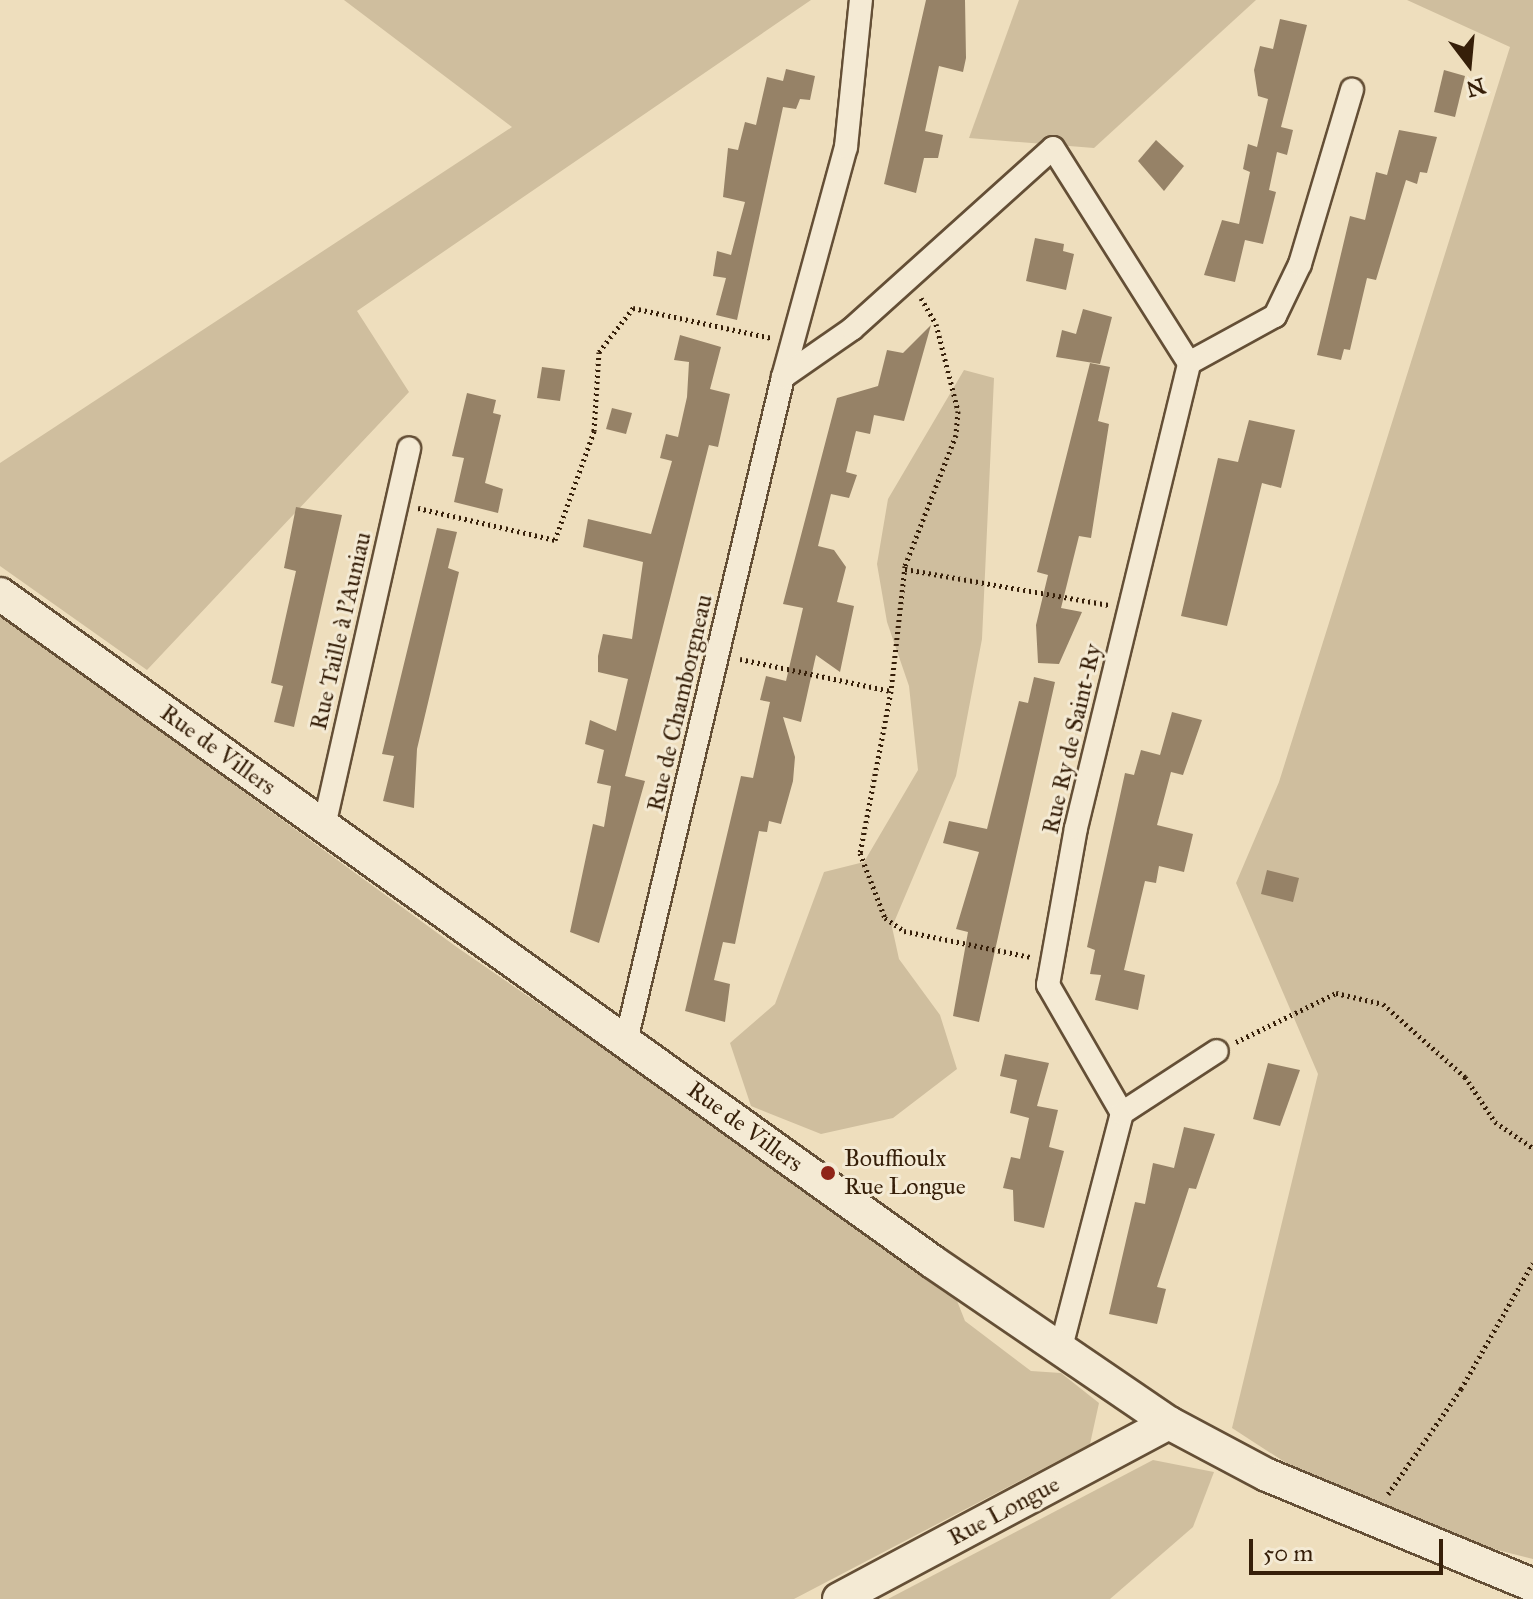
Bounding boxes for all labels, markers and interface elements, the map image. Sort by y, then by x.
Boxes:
north arrow [1429,24,1509,104]
text: N [1463,72,1488,103]
street label: Rue Taille à l'Auniau [304,529,378,733]
street label: Rue de Chamborgneau [641,592,719,814]
street label: Rue Ry de Saint-Ry [1036,641,1108,837]
street label: Rue de Villers [155,698,281,802]
street label: Rue de Villers [682,1075,808,1179]
place label: Bouffioulx Rue Longue [844,1145,966,1201]
marker: Bouffioulx Rue Longue [819,1164,837,1182]
street label: Rue Longue [943,1470,1065,1552]
scale bar [1253,1523,1447,1573]
text: 50 m [1263,1538,1313,1568]

